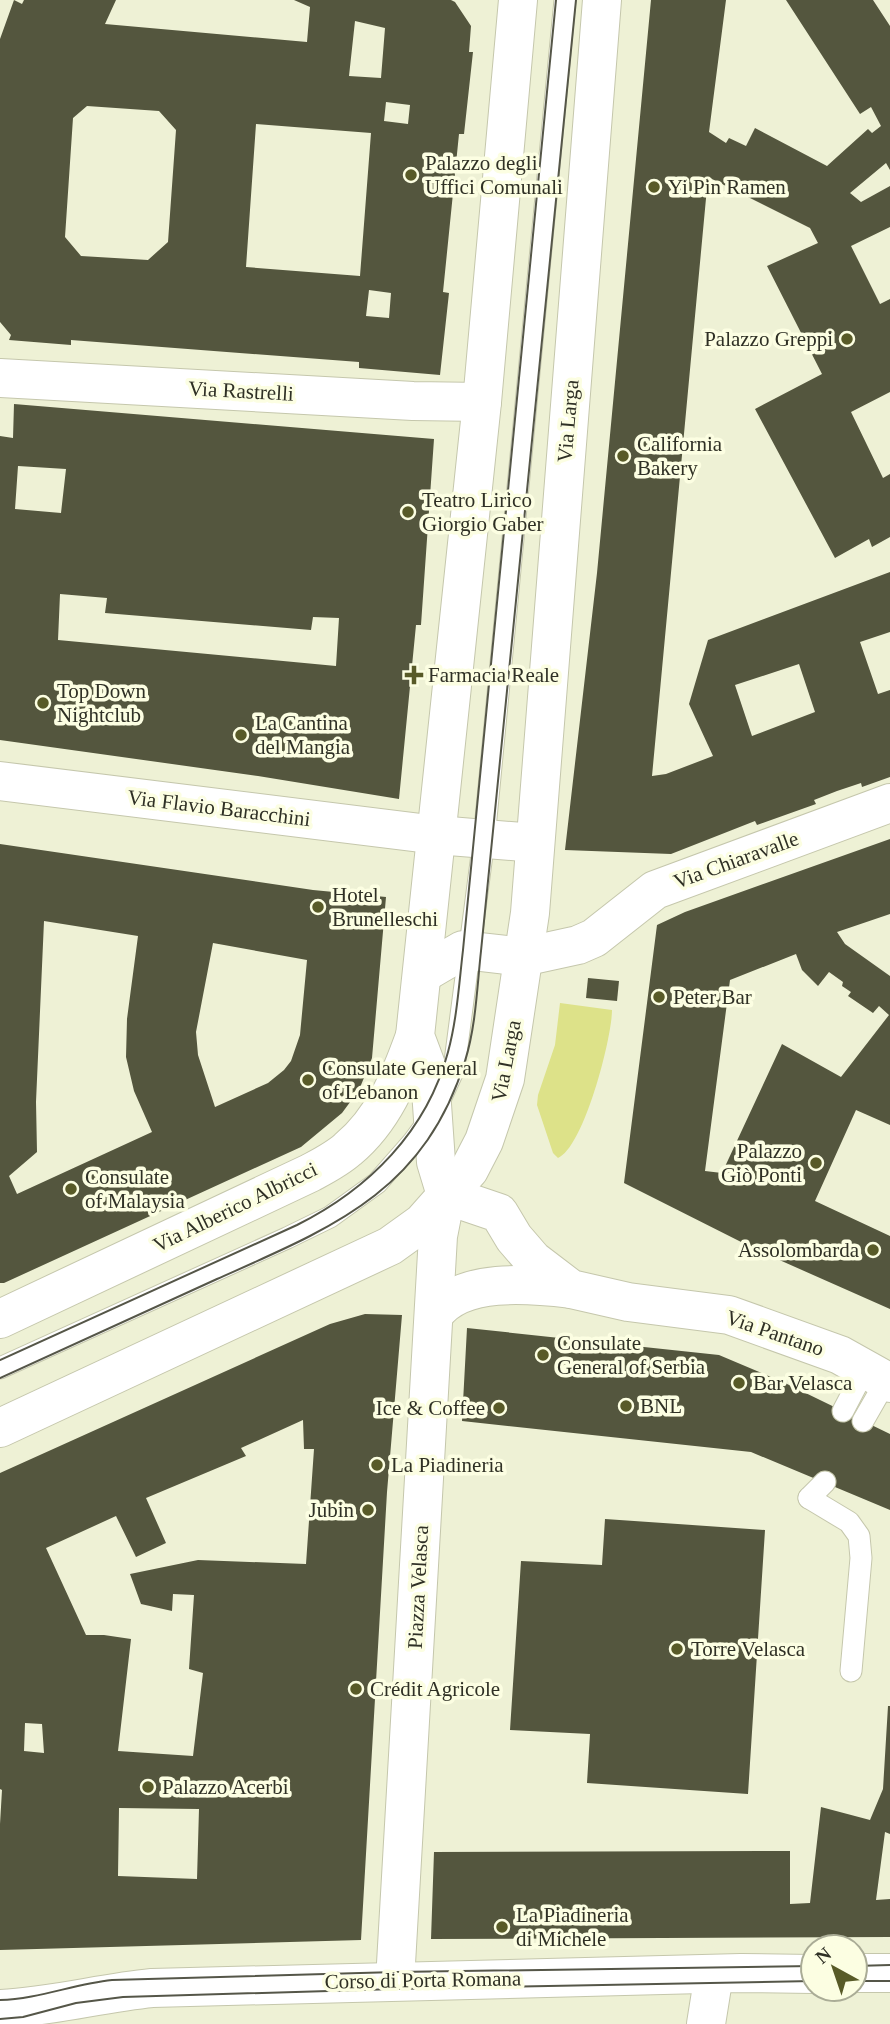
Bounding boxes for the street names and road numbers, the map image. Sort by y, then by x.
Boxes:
street label: Via Rastrelli [188,376,294,406]
street label: Via Larga [552,378,584,463]
street label: Via Flavio Baracchini [126,785,312,831]
street label: Via Chiaravalle [670,826,802,894]
street label: Via Larga [486,1017,526,1104]
street label: Via Alberico Albricci [149,1157,321,1257]
street label: Via Pantano [723,1305,827,1361]
street label: Piazza Velasca [403,1524,433,1649]
street label: Corso di Porta Romana [325,1966,522,1994]

